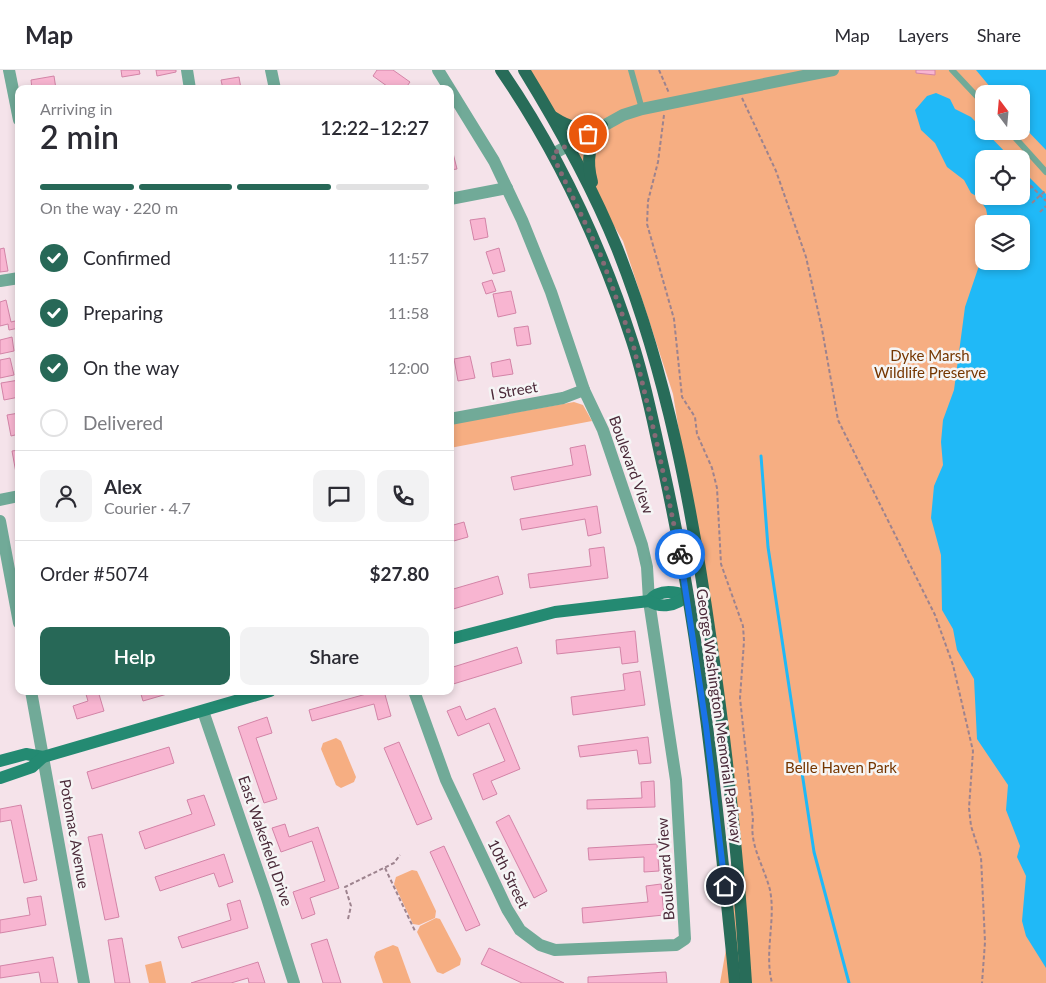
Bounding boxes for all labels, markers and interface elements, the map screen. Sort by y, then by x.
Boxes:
text: Map [25,20,73,49]
text: Map [834,24,870,46]
text: Layers [898,24,949,46]
text: Share [977,24,1021,46]
north arrow [975,85,1030,140]
map controls [975,85,1030,270]
text: Arriving in [40,99,113,118]
pin [567,113,609,155]
text: 12:22–12:27 [320,116,429,139]
text: 2 min [40,117,119,156]
icon: bag [574,120,602,148]
button: locate [975,150,1030,205]
text: On the way · 220 m [40,198,178,217]
button: layers [975,215,1030,270]
icon: check [40,244,68,272]
text: Confirmed [83,246,171,269]
text: 11:57 [388,248,429,267]
icon: check [40,299,68,327]
text: Preparing [83,301,163,324]
text: 11:58 [388,303,429,322]
park label: Dyke Marsh Wildlife Preserve [874,346,986,381]
icon: check [40,354,68,382]
text: On the way [83,356,179,379]
text: 12:00 [388,358,429,377]
street label: I Street [489,377,539,403]
text: Delivered [83,411,163,434]
street label: Boulevard View [606,413,658,516]
button: person [40,470,92,522]
button: chat [313,470,365,522]
button: phone [377,470,429,522]
text: Alex [104,475,142,498]
text: Courier · 4.7 [104,498,191,517]
courier [655,529,705,579]
icon: bike [666,540,694,568]
text: Order #5074 [40,562,149,585]
text: $27.80 [369,562,429,585]
street label: George Washington Memorial Parkway [693,587,747,845]
button: Help [40,627,230,685]
button: Share [240,627,429,685]
park label: Belle Haven Park [785,758,897,776]
street label: East Wakefield Drive [235,773,297,908]
street label: Potomac Avenue [57,778,93,890]
street label: Boulevard View [652,817,678,921]
street label: 10th Street [484,836,534,912]
pin [704,865,746,907]
icon: home [711,872,739,900]

